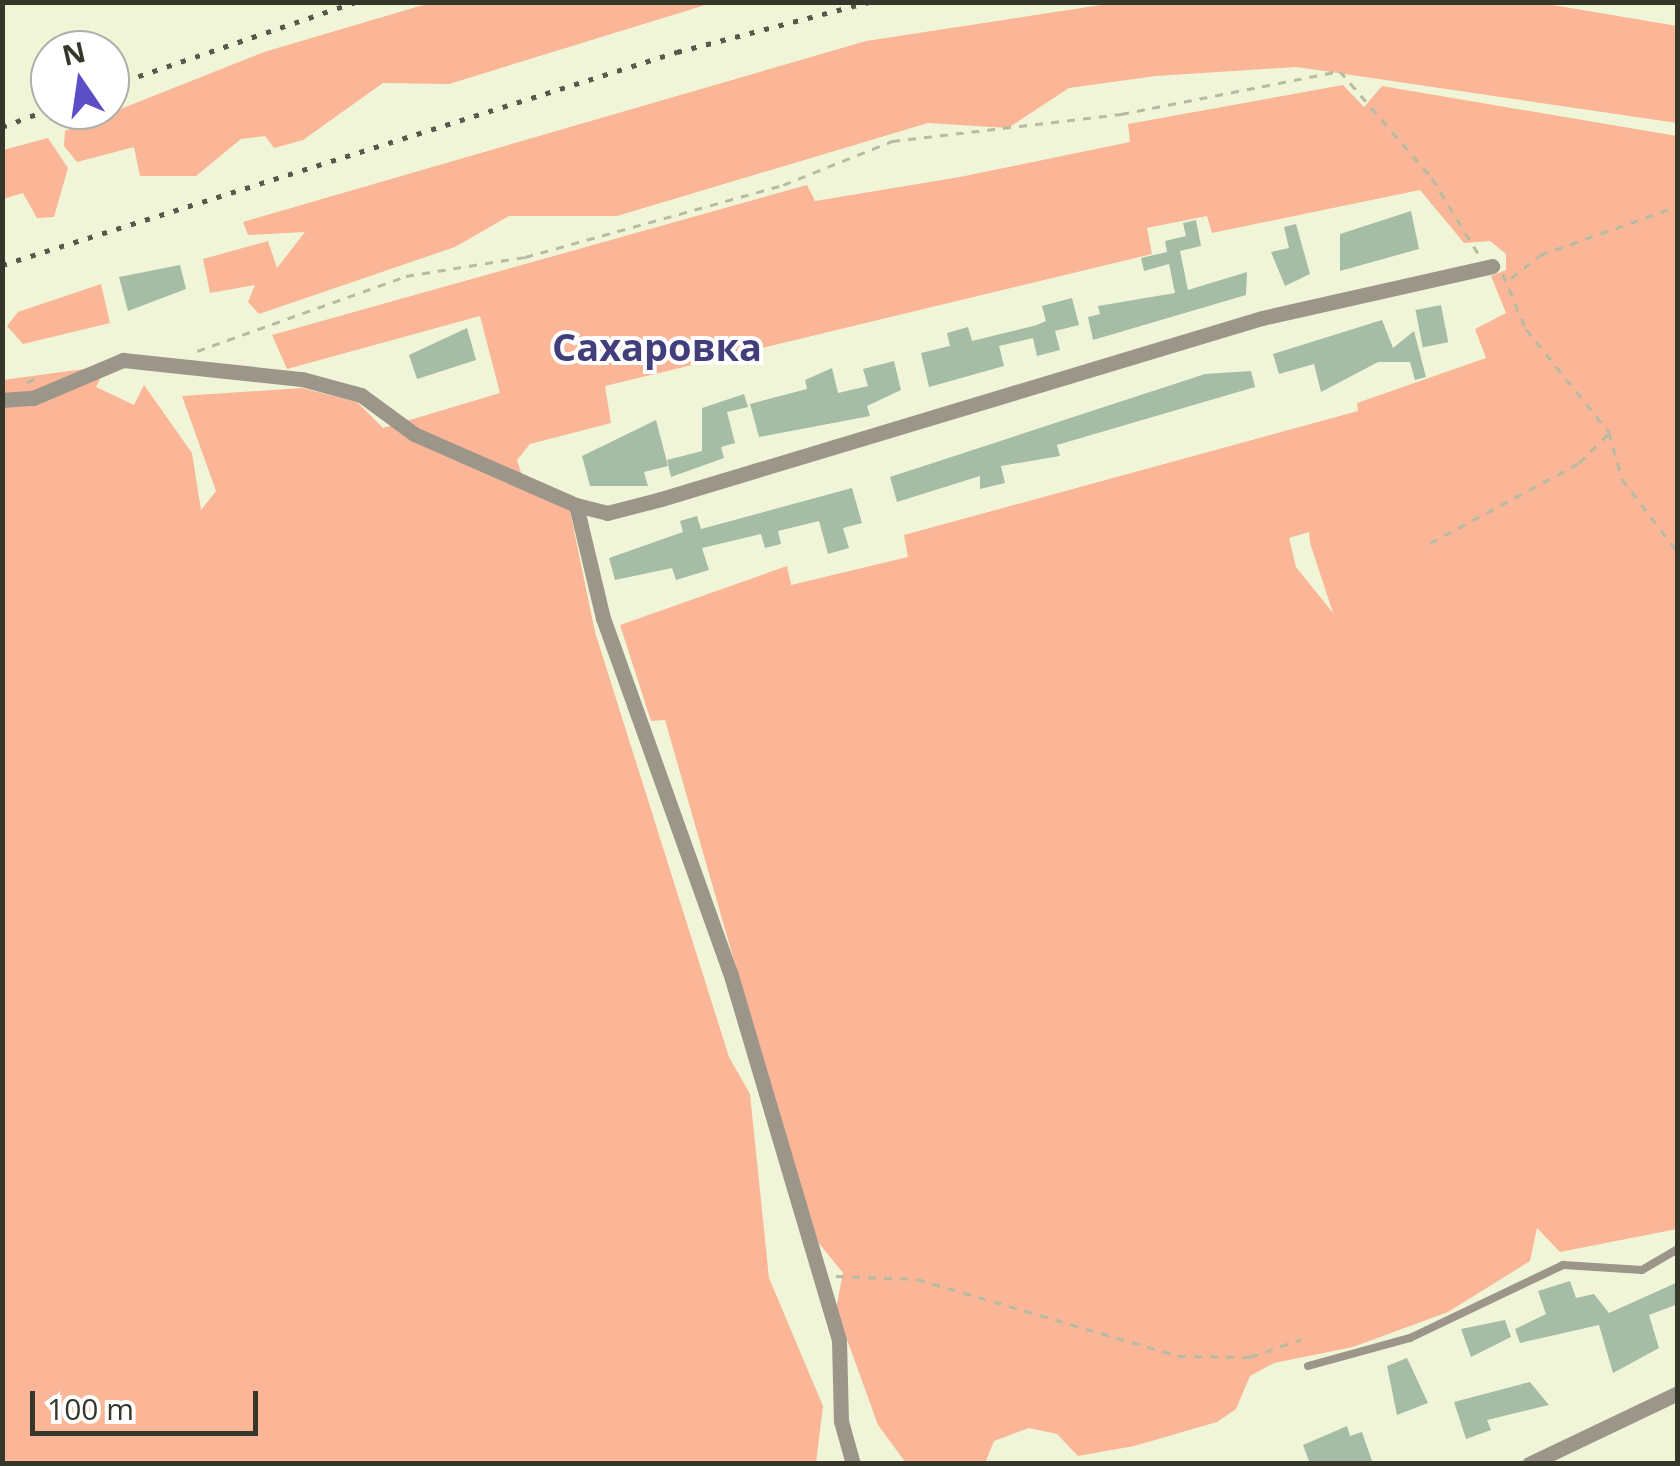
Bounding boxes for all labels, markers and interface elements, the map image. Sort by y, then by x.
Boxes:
north arrow [30,30,130,130]
text: N [58,32,89,74]
district label: Сахаровка [552,324,762,370]
scale bar [35,1371,262,1433]
text: 100 m [47,1388,134,1429]

